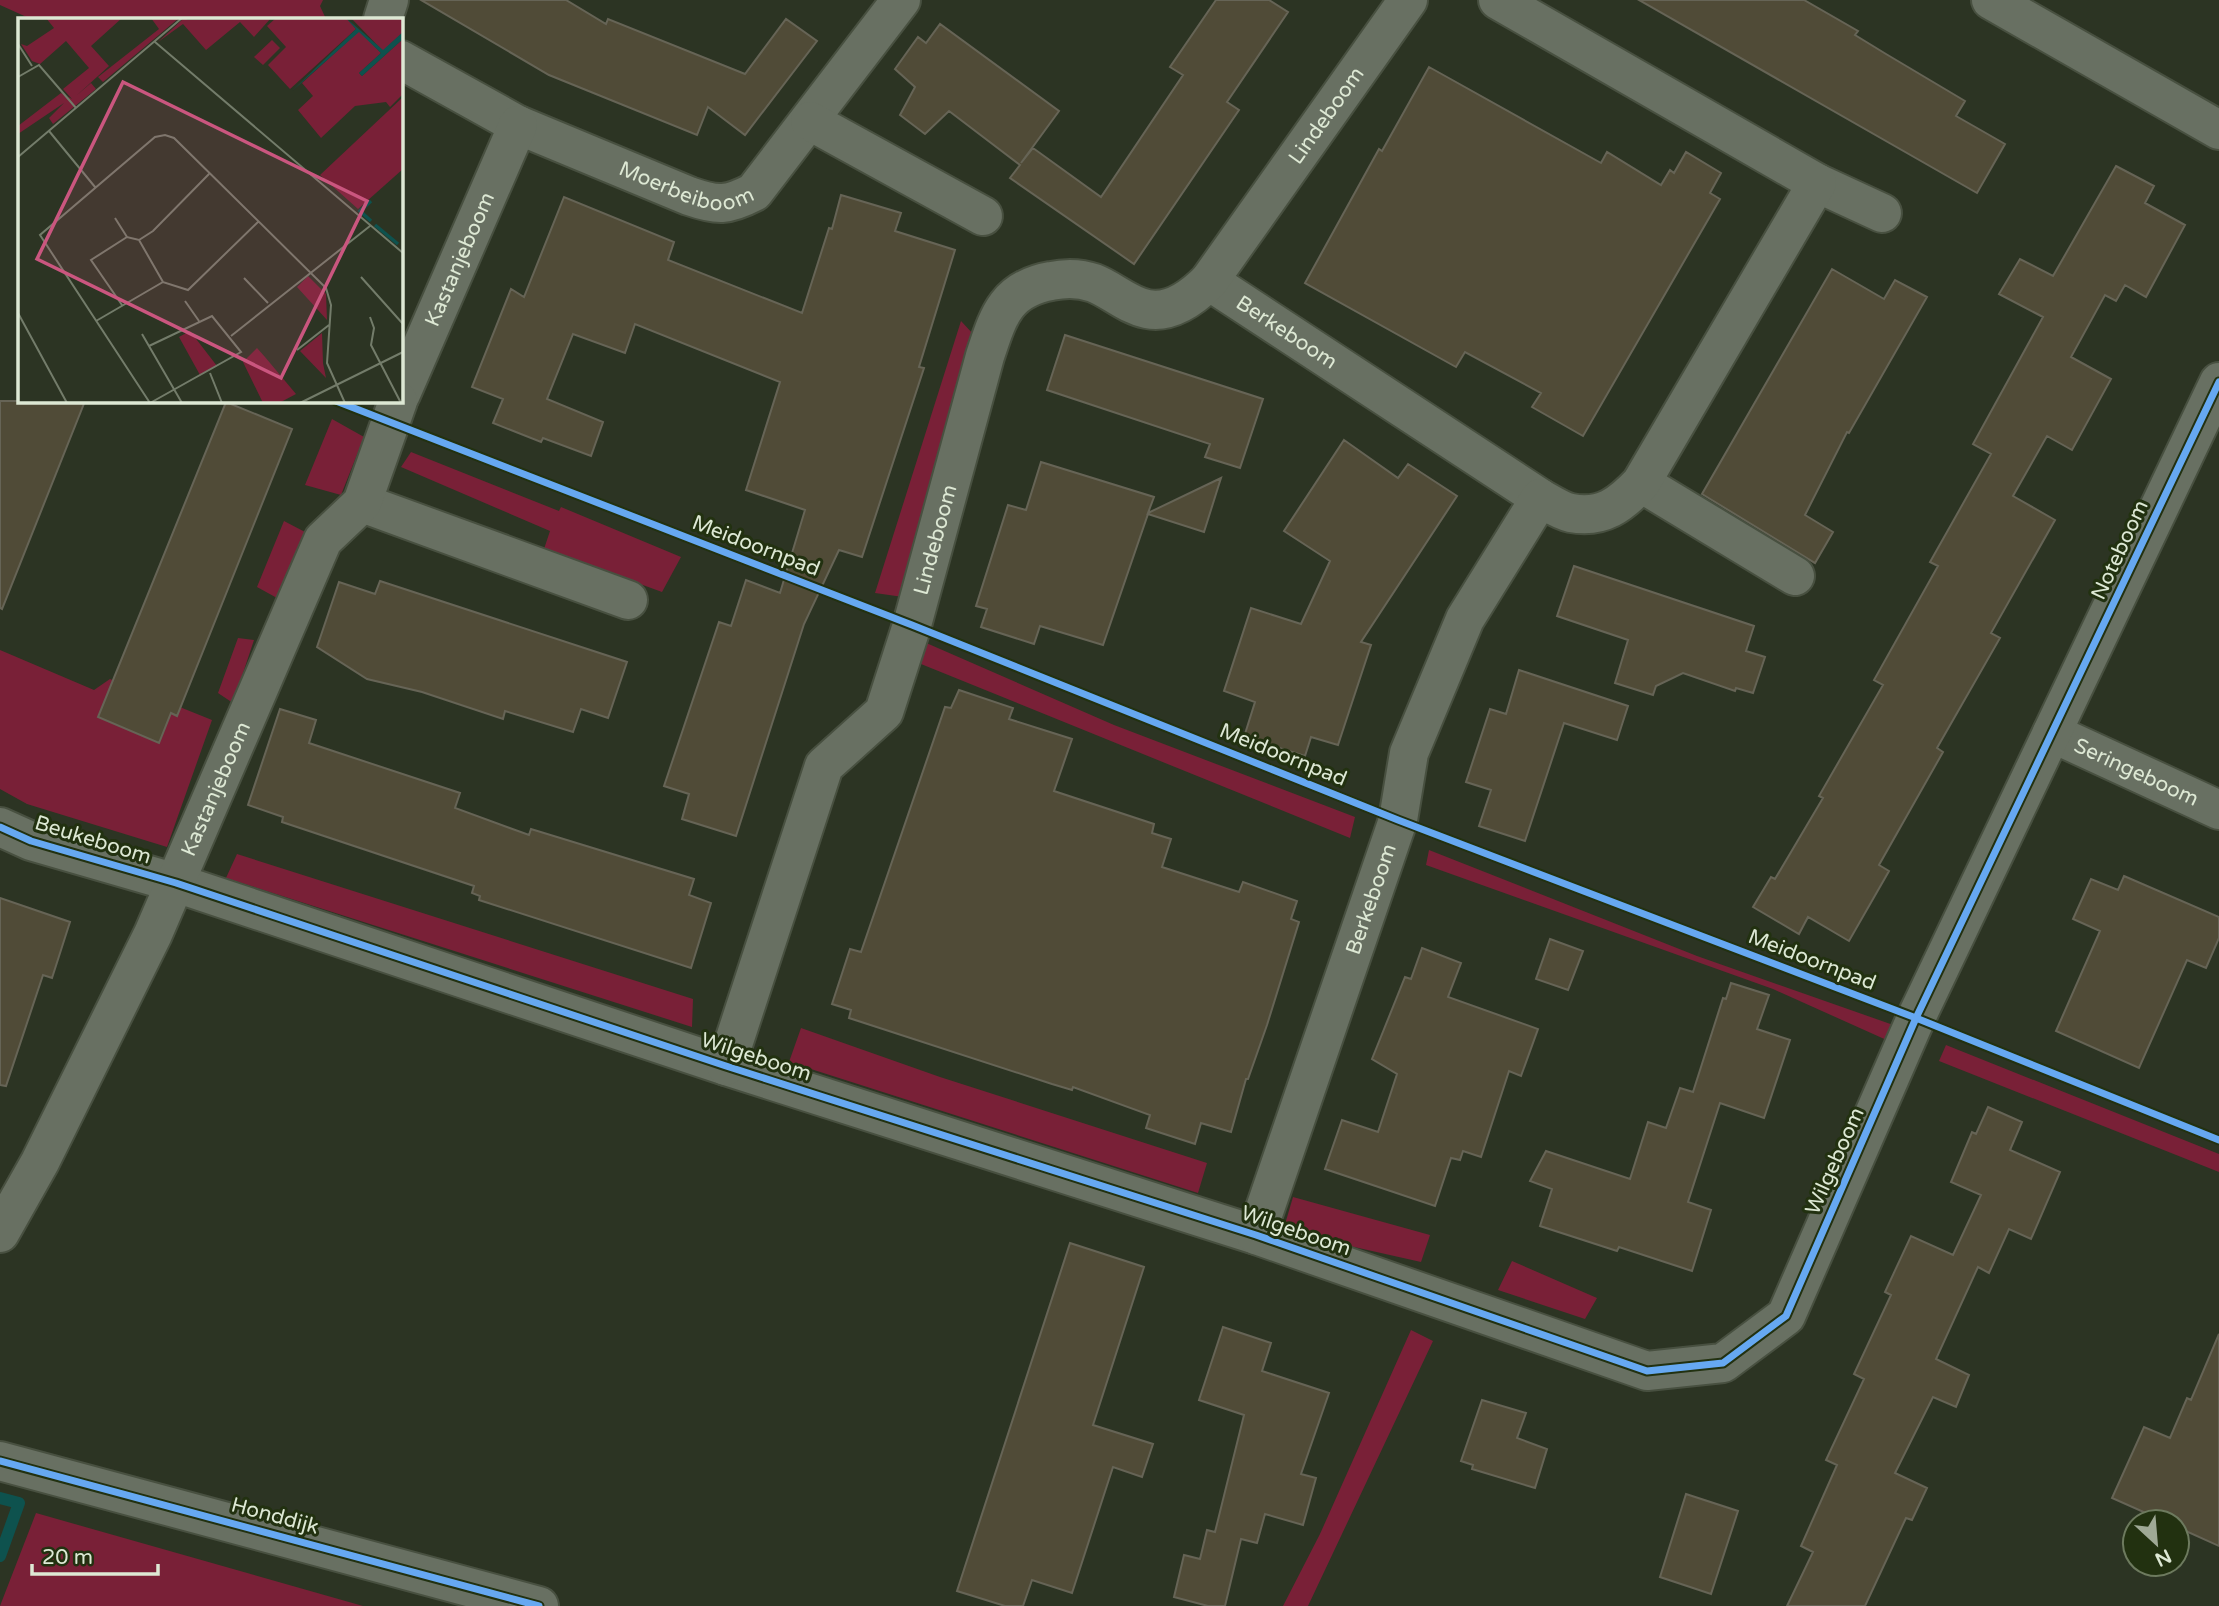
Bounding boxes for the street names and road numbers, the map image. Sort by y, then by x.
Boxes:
street label: Lindeboom [1283,62,1369,169]
street label: Moerbeiboom [615,156,758,216]
street label: Kastanjeboom [419,188,500,330]
street label: Berkeboom [1232,290,1342,374]
street label: Lindeboom [908,482,962,598]
street label: Noteboom [2086,496,2154,604]
street label: Meidoornpad [688,510,824,582]
street label: Kastanjeboom [176,718,256,860]
street label: Meidoornpad [1216,718,1350,792]
street label: Seringeboom [2070,732,2203,811]
street label: Beukeboom [32,810,154,870]
street label: Berkeboom [1340,840,1401,958]
street label: Meidoornpad [1744,924,1880,996]
street label: Wilgeboom [698,1027,814,1087]
street label: Wilgeboom [1800,1104,1870,1218]
street label: Wilgeboom [1238,1201,1354,1261]
street label: Honddijk [228,1492,322,1540]

